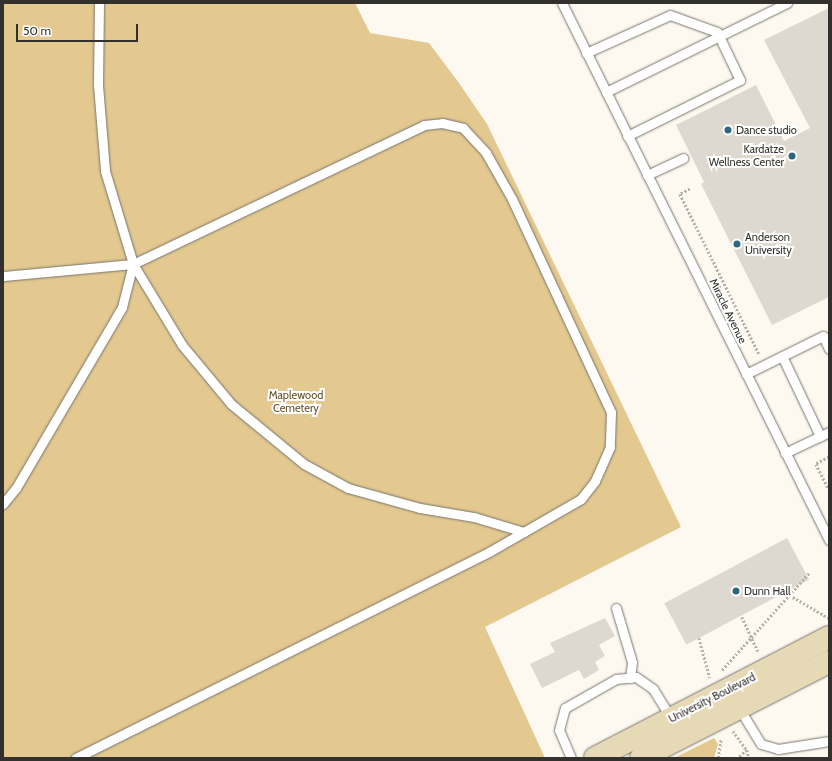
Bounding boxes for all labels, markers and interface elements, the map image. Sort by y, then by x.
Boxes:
scale bar [18,16,140,42]
text: 50 m [23,23,51,38]
place label: Dance studio [736,123,797,137]
marker: Dance studio [723,125,733,135]
place label: Kardatze Wellness Center [709,143,784,169]
marker: Kardatze Wellness Center [787,151,797,161]
place label: Anderson University [745,231,792,257]
marker: Anderson University [732,239,742,249]
street label: Miracle Avenue [707,276,749,346]
park label: Maplewood Cemetery [269,389,323,415]
place label: Dunn Hall [744,584,791,598]
marker: Dunn Hall [731,586,741,596]
street label: University Boulevard [666,670,758,726]

